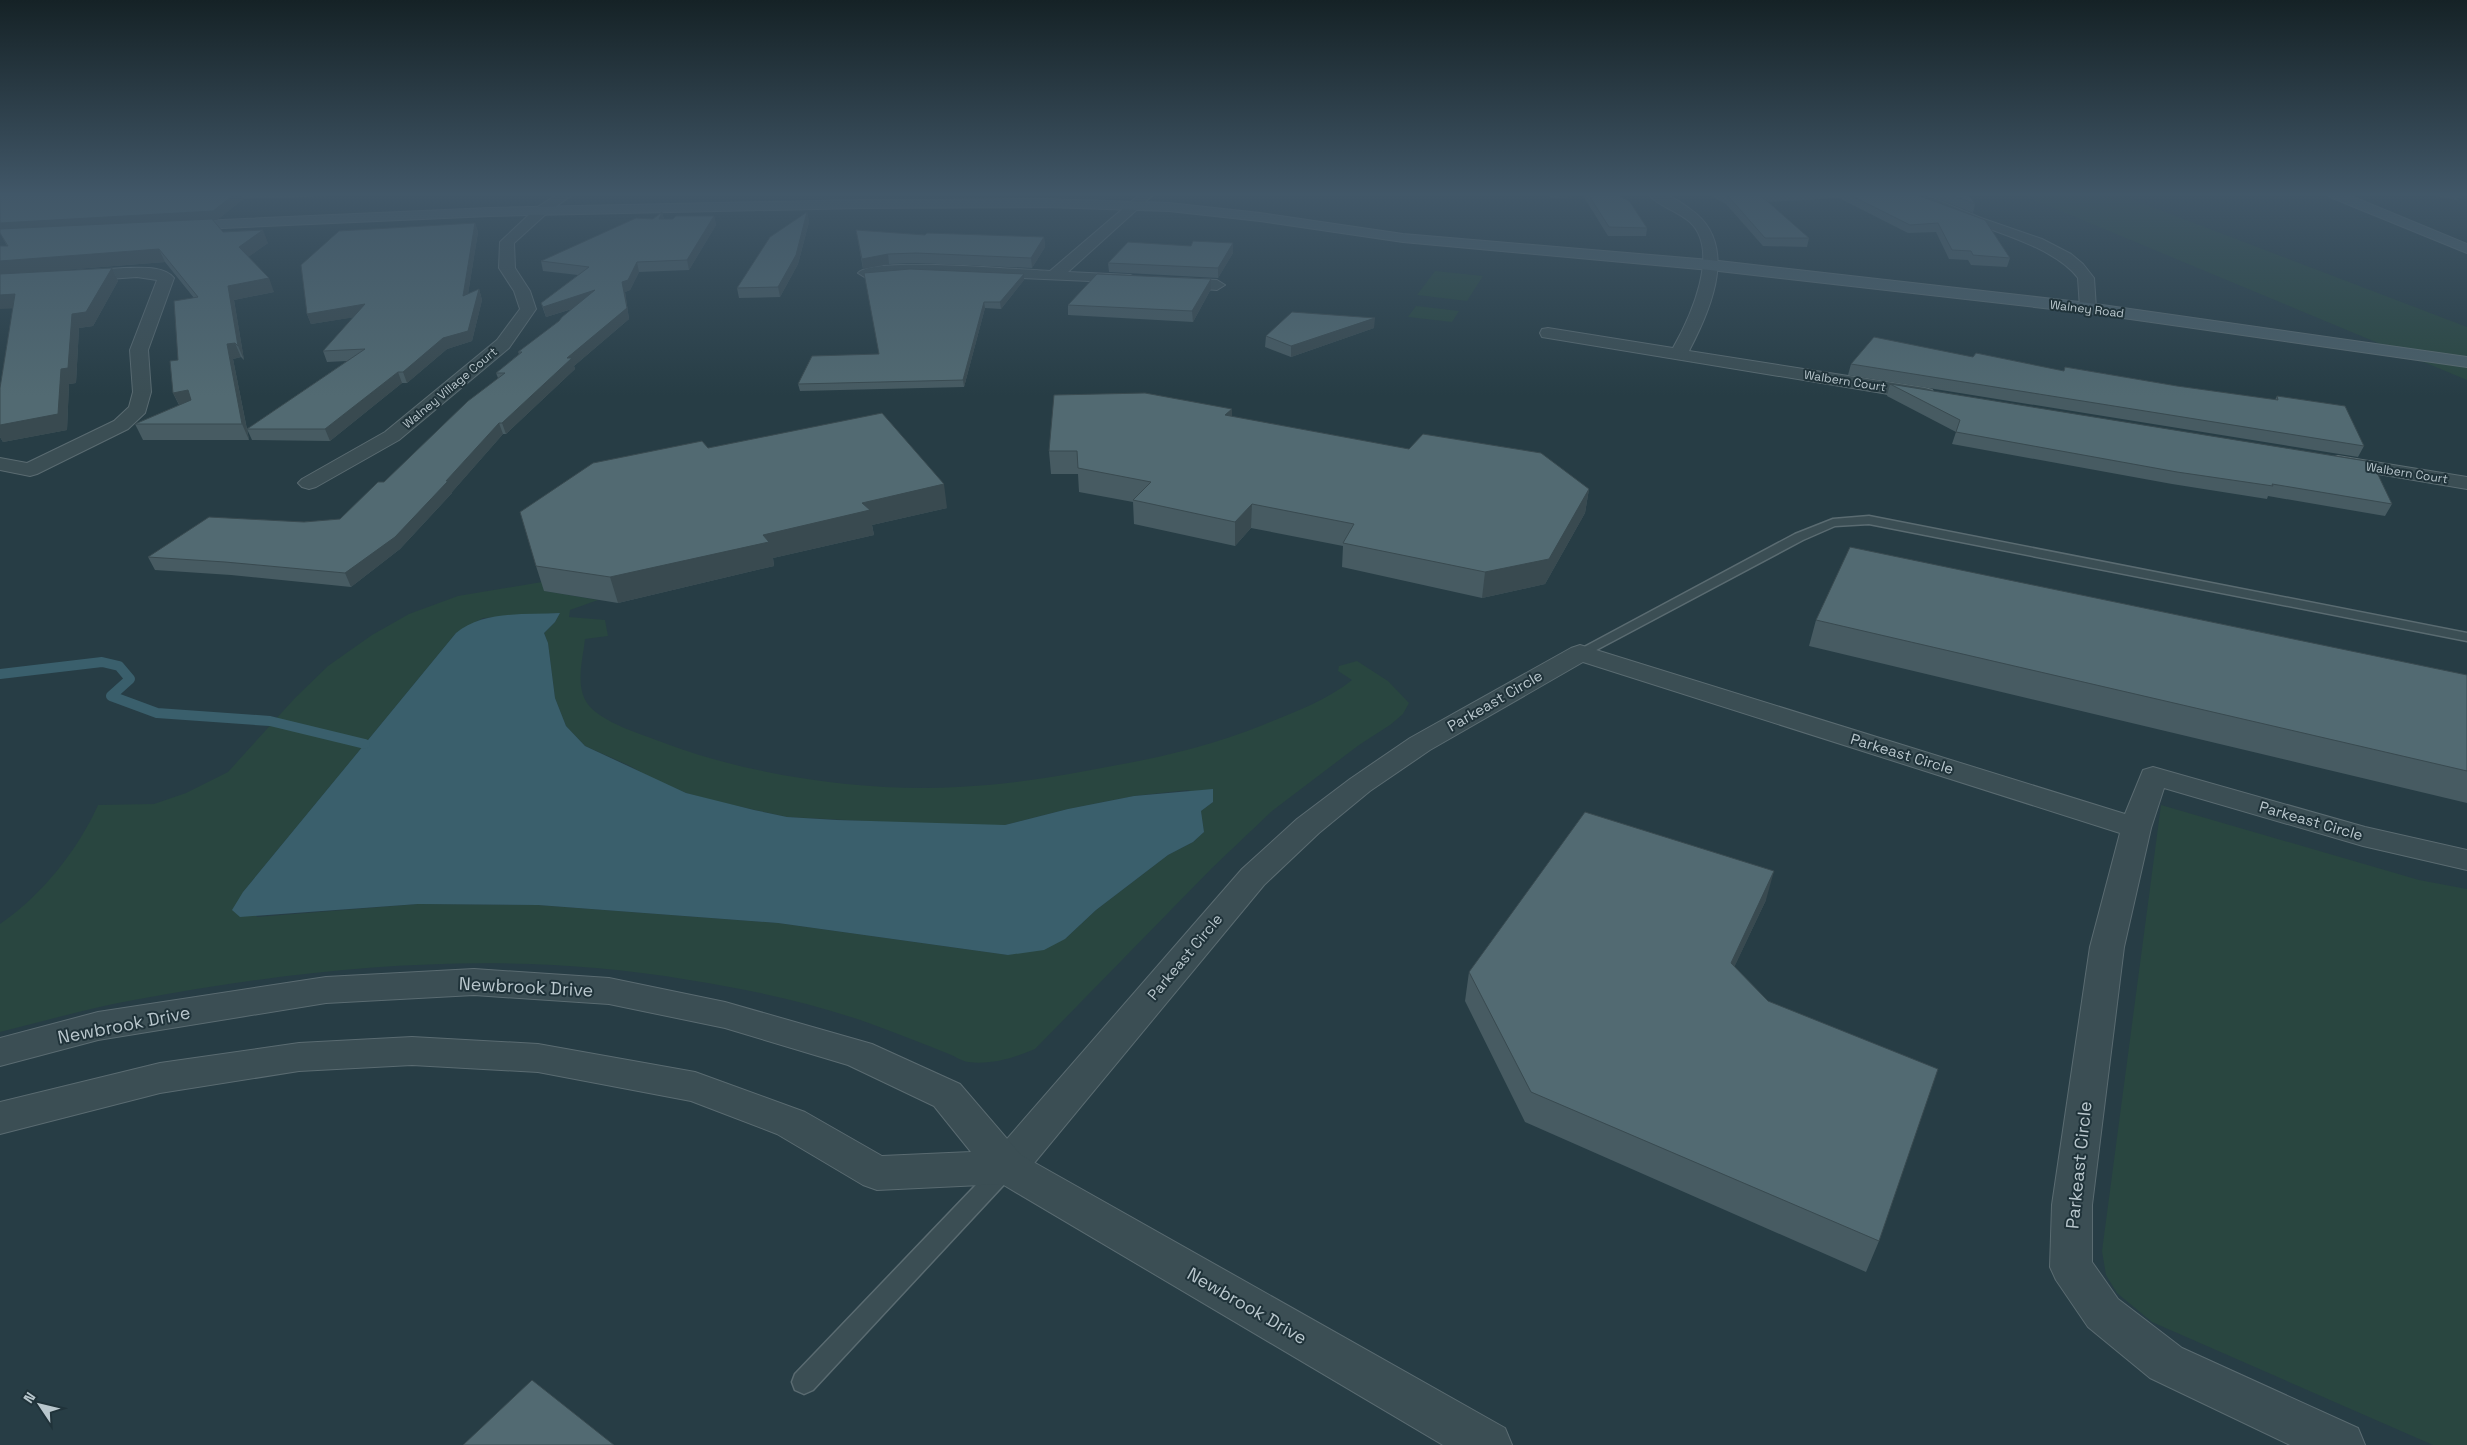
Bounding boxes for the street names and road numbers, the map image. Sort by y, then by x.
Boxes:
street label: Walney Road [2049,297,2125,321]
street label: Walney Village Court [400,344,500,432]
street label: Walbern Court [1803,367,1887,395]
street label: Walbern Court [2365,459,2449,487]
street label: Parkeast Circle [1444,666,1546,736]
street label: Parkeast Circle [1848,729,1956,778]
street label: Parkeast Circle [2257,797,2365,844]
street label: Parkeast Circle [1143,910,1226,1004]
street label: Newbrook Drive [458,971,594,1002]
street label: Newbrook Drive [56,1000,192,1049]
street label: Parkeast Circle [2060,1100,2097,1230]
street label: Newbrook Drive [1183,1262,1311,1349]

